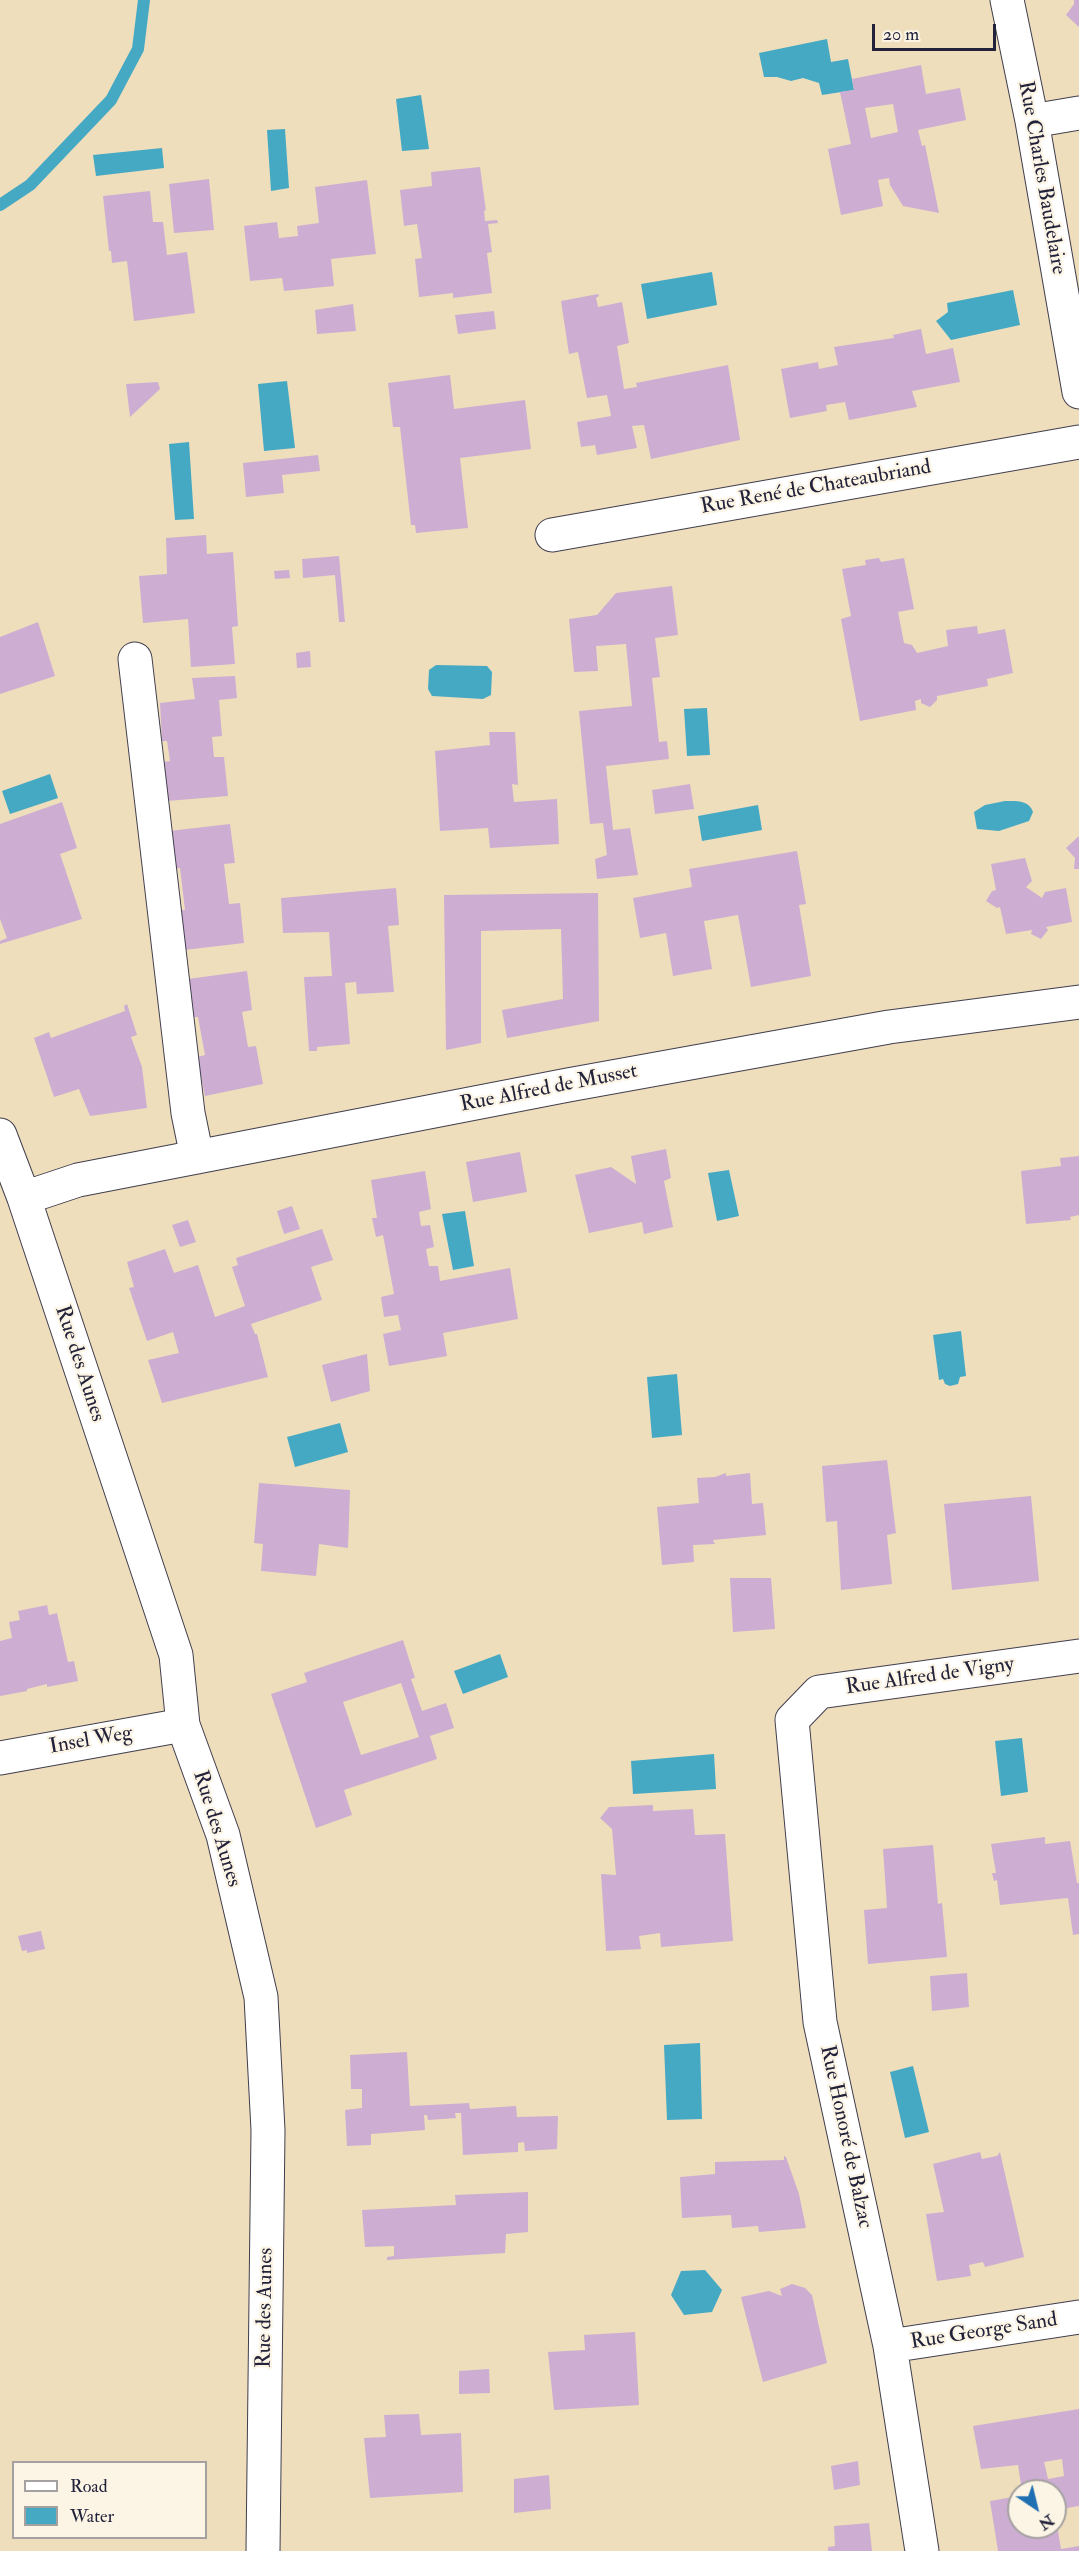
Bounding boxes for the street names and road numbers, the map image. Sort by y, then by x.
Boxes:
street label: Rue Charles Baudelaire [1012,79,1070,277]
street label: Rue René de Chateaubriand [699,455,933,521]
street label: Rue Alfred de Musset [458,1059,640,1119]
street label: Rue des Aunes [48,1303,110,1425]
street label: Rue Alfred de Vigny [844,1653,1016,1701]
street label: Insel Weg [48,1721,134,1761]
street label: Rue des Aunes [186,1768,246,1890]
street label: Rue Honoré de Balzac [813,2043,877,2231]
street label: Rue des Aunes [252,2248,280,2368]
street label: Rue George Sand [909,2308,1059,2356]

